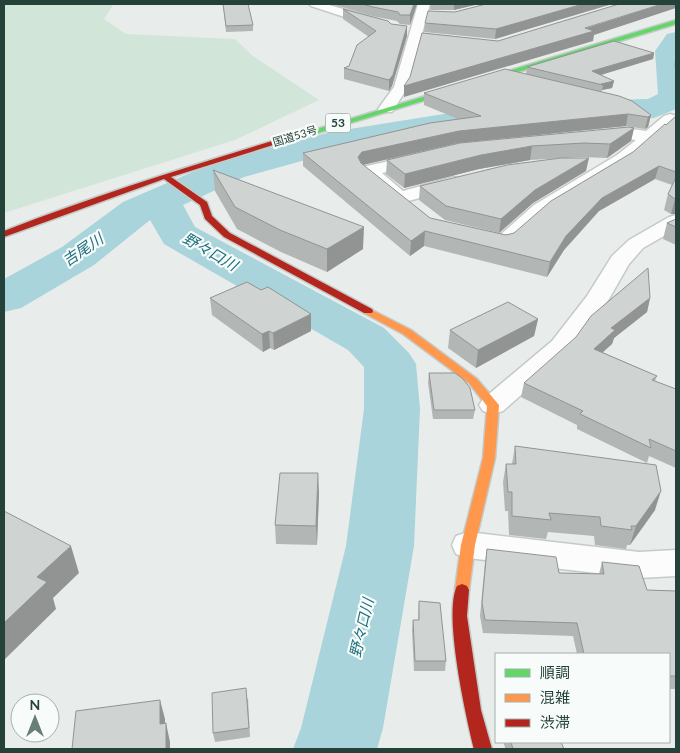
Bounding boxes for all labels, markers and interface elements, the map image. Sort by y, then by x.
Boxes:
road number: 53 [326,114,350,132]
street label: 国道53号 [271,123,319,148]
water label: 吉尾川 [59,228,108,269]
water label: 野々口川 [180,228,243,275]
water label: 野々口川 [346,595,377,659]
legend [495,653,670,743]
text: 順調 [540,663,570,681]
text: 混雑 [540,688,570,706]
north arrow [10,693,60,743]
text: N [30,696,40,713]
text: 渋滞 [540,713,570,731]

